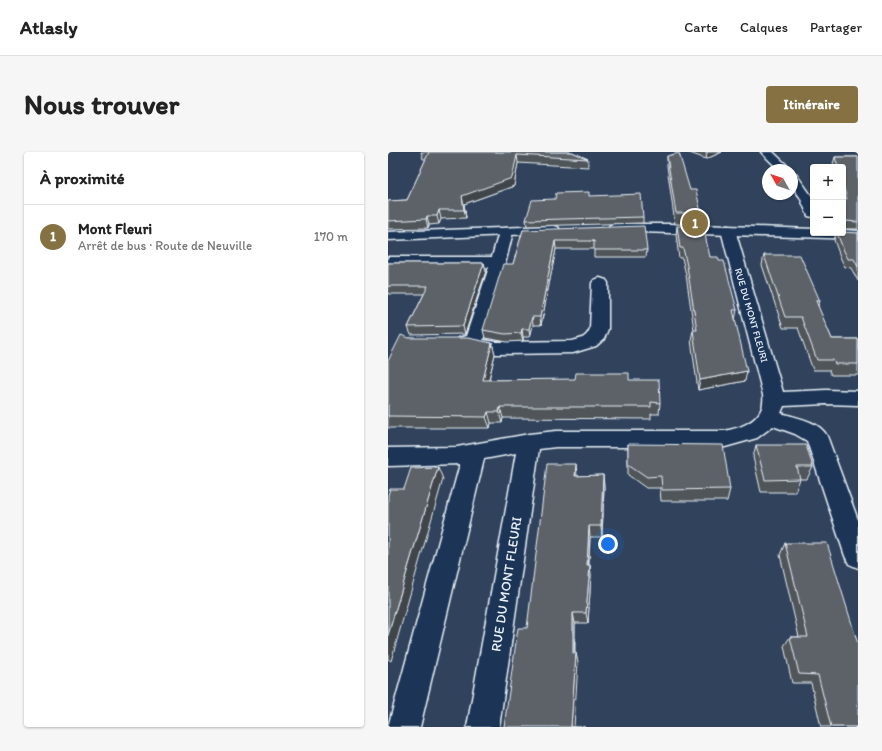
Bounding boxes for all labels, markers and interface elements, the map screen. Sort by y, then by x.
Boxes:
text: Atlasly [20,16,77,39]
text: Carte [684,19,718,36]
text: Calques [740,19,788,36]
text: Partager [810,19,862,36]
button: Itinéraire [766,86,858,123]
text: Nous trouver [24,87,179,121]
north arrow [762,164,798,200]
map controls [810,164,846,236]
button: + [810,164,846,200]
text: À proximité [40,168,125,188]
button: − [810,200,846,236]
pin: 1 [682,208,708,238]
text: Mont Fleuri [78,220,152,238]
text: 1 [50,229,56,244]
text: 170 m [314,229,348,244]
text: Arrêt de bus · Route de Neuville [78,238,252,253]
street label: RUE DU MONT FLEURI [732,266,771,364]
street label: RUE DU MONT FLEURI [487,515,526,653]
your location [598,534,618,554]

